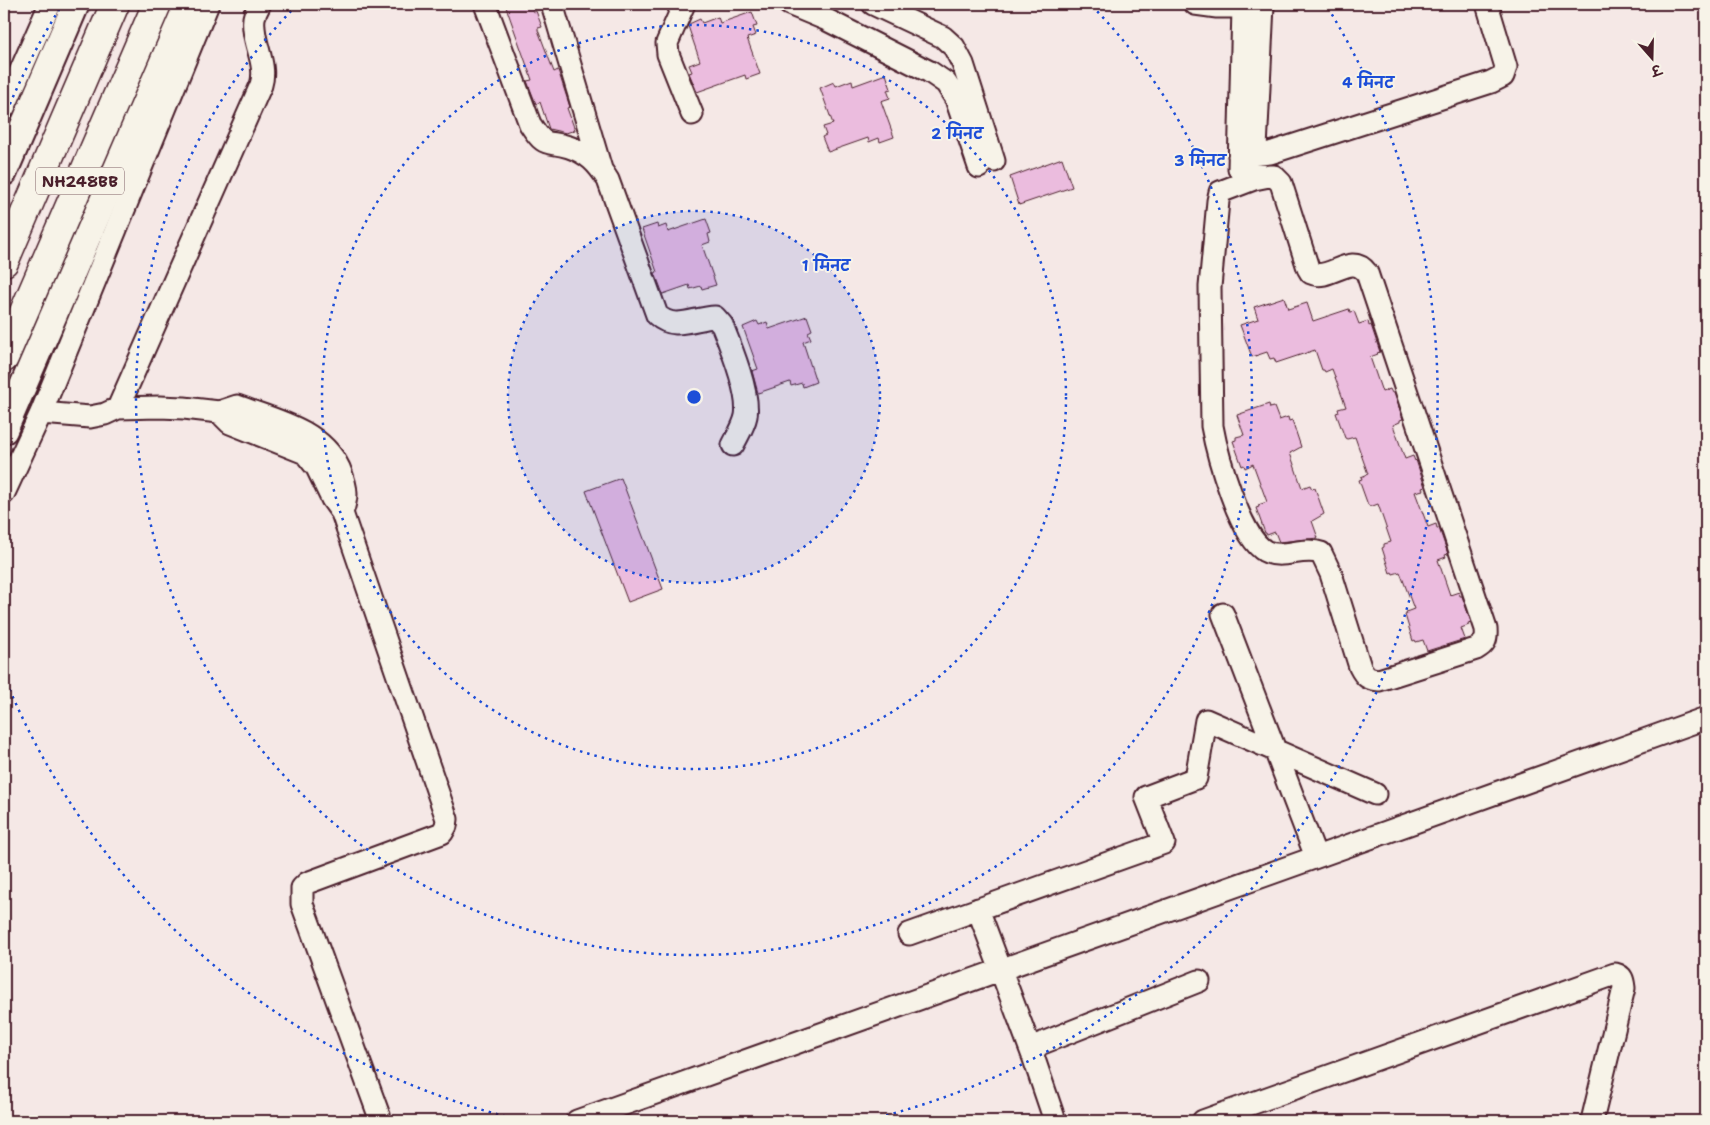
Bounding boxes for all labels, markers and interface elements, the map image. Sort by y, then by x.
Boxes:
north arrow [1628,32,1678,82]
text: उ [1647,59,1666,81]
text: 4 मिनट [1342,70,1395,93]
text: 2 मिनट [931,121,984,144]
text: 3 मिनट [1174,148,1227,171]
road number: NH248BB [36,168,124,195]
text: 1 मिनट [802,253,851,276]
centre of rings [685,388,703,406]

